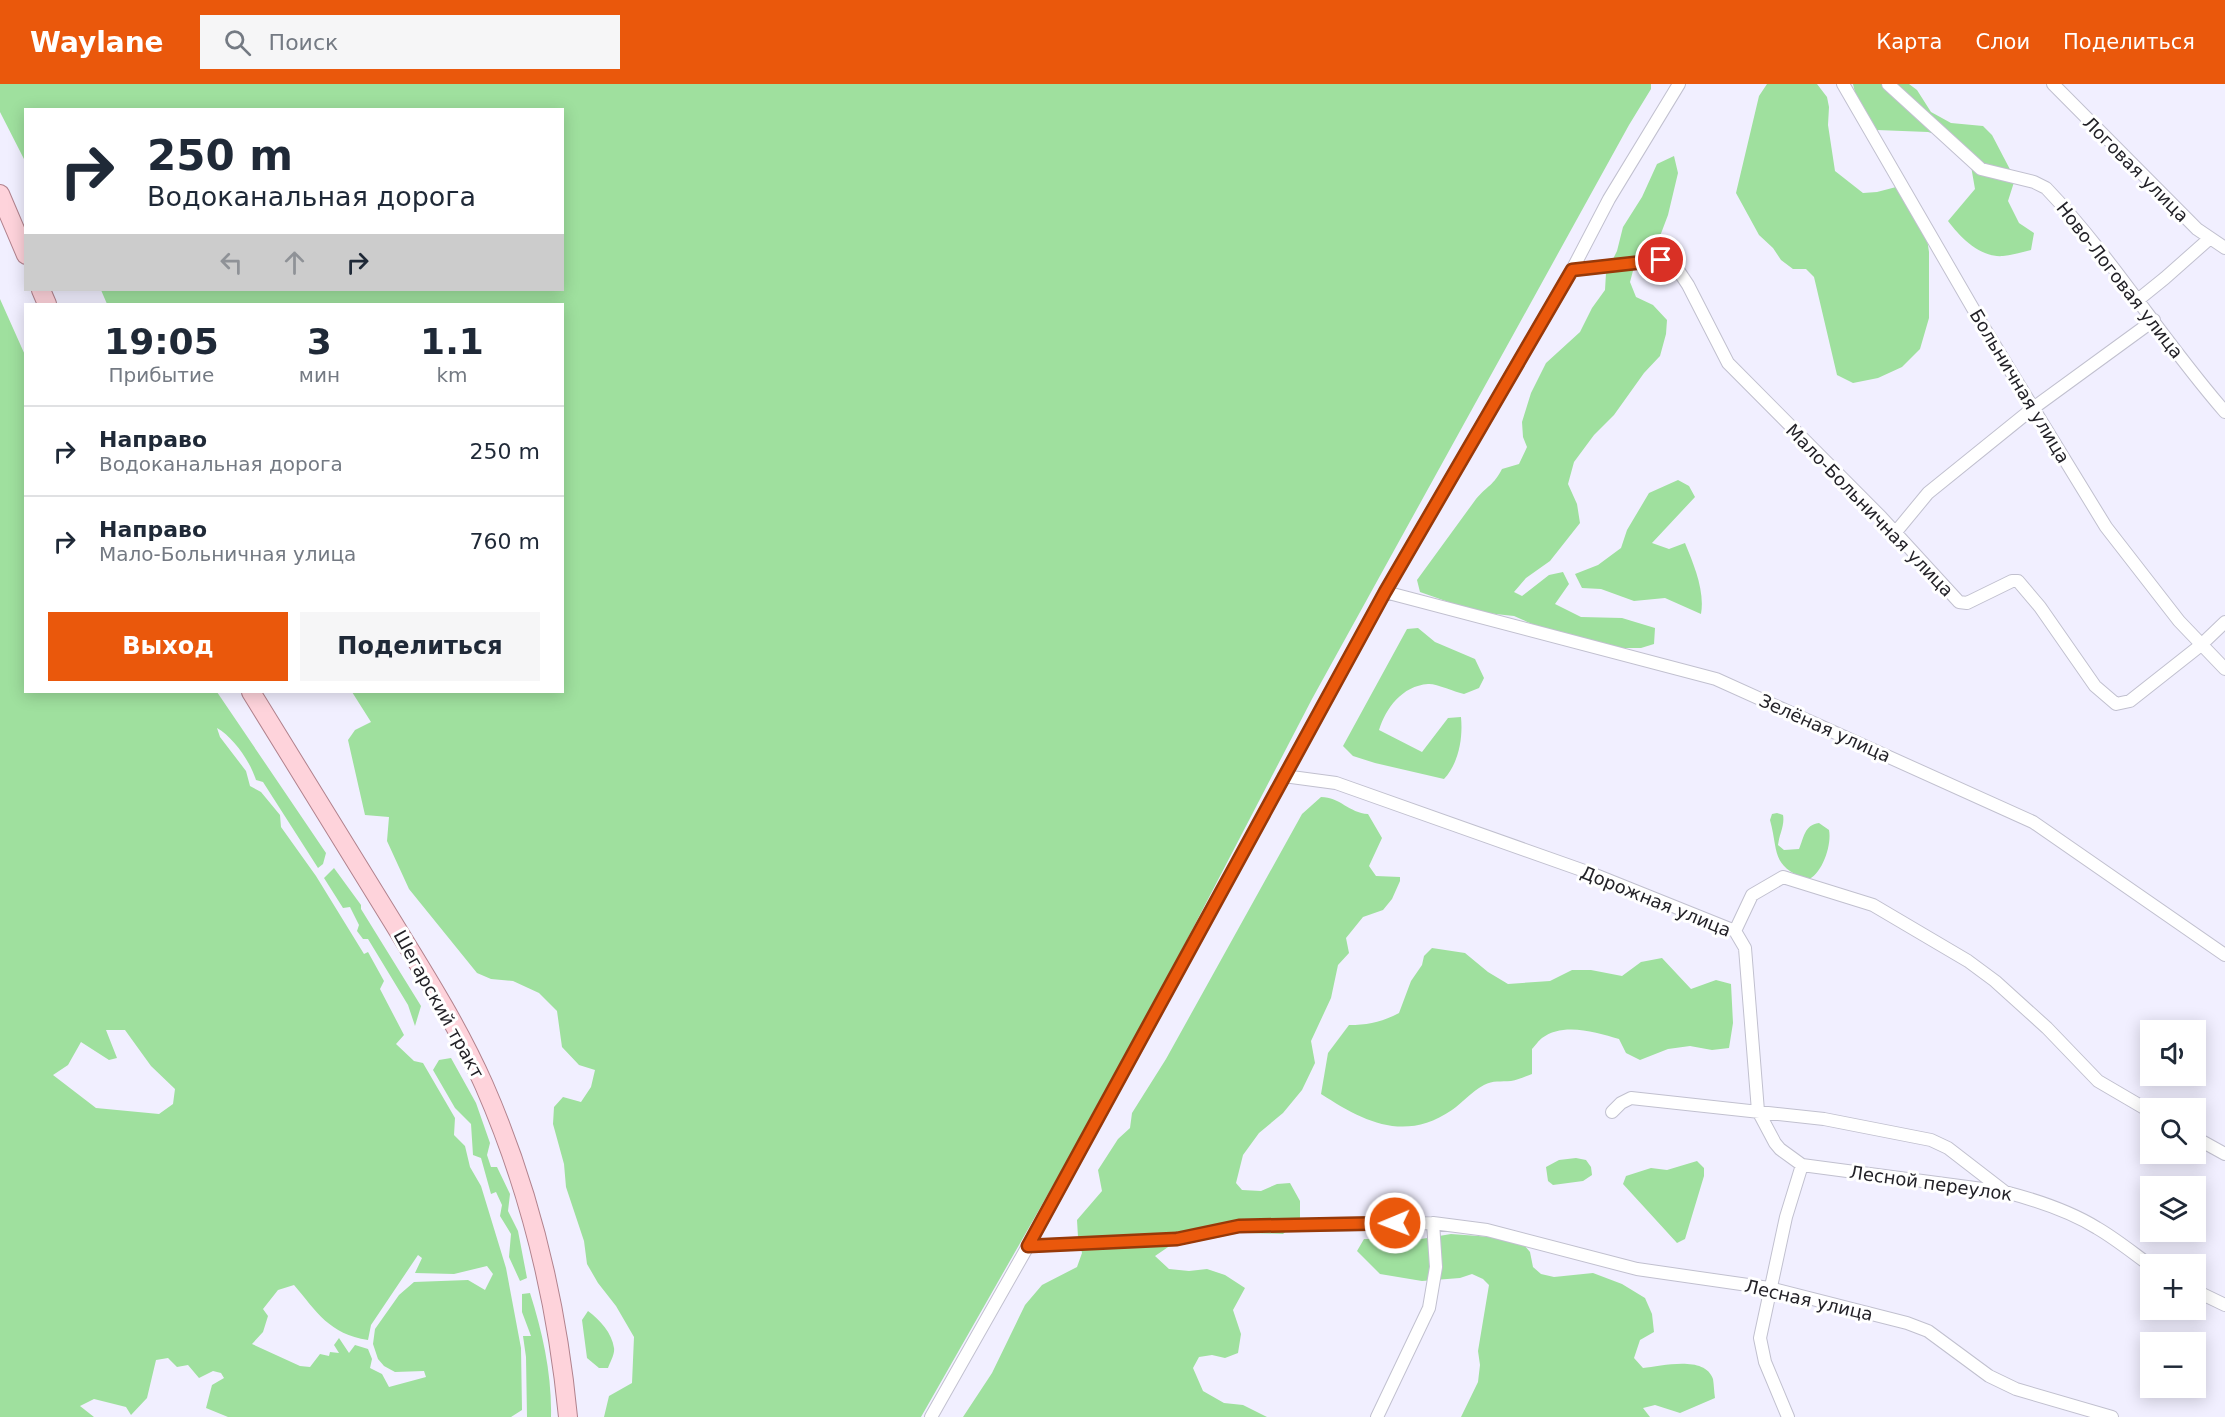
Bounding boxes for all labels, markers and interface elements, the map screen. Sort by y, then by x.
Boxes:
search box [200,15,620,69]
text: Waylane [30,26,164,59]
icon: search [221,26,254,59]
text: Поиск [269,30,338,55]
text: Карта [1876,30,1942,54]
text: Слои [1975,30,2030,54]
text: Поделиться [2063,30,2195,54]
street label: Логовая улица [2079,112,2193,226]
text: 250 m [147,131,293,180]
icon: right [48,132,126,210]
text: Водоканальная дорога [147,181,476,212]
street label: Ново-Логовая улица [2052,197,2188,363]
pin [1635,234,1686,285]
icon: arrive [1644,243,1677,276]
icon: left [215,246,248,279]
icon: ahead [278,246,311,279]
icon: right [341,246,374,279]
street label: Больничная улица [1966,305,2074,467]
text: 19:05 [104,321,219,362]
text: 3 [307,321,332,362]
text: 1.1 [420,321,484,362]
text: Прибытие [109,363,214,387]
text: мин [299,363,340,387]
text: km [436,363,468,387]
street label: Мало-Больничная улица [1782,419,1958,601]
text: Направо [99,427,207,452]
icon: right [48,435,81,468]
text: 250 m [470,439,540,464]
text: Водоканальная дорога [99,452,343,476]
text: Направо [99,517,207,542]
icon: right [48,525,81,558]
text: 760 m [470,529,540,554]
text: Мало-Больничная улица [99,542,356,566]
button: Выход [48,612,288,681]
button: Поделиться [300,612,540,681]
street label: Зелёная улица [1756,690,1894,766]
street label: Дорожная улица [1578,861,1734,941]
street label: Шегарский тракт [389,926,489,1082]
map controls [2140,1020,2206,1398]
button: sound [2140,1020,2206,1086]
button: search [2140,1098,2206,1164]
street label: Лесной переулок [1848,1161,2014,1205]
button: layers [2140,1176,2206,1242]
position arrow [1363,1191,1427,1255]
button: + [2140,1254,2206,1320]
street label: Лесная улица [1743,1275,1875,1325]
button: − [2140,1332,2206,1398]

